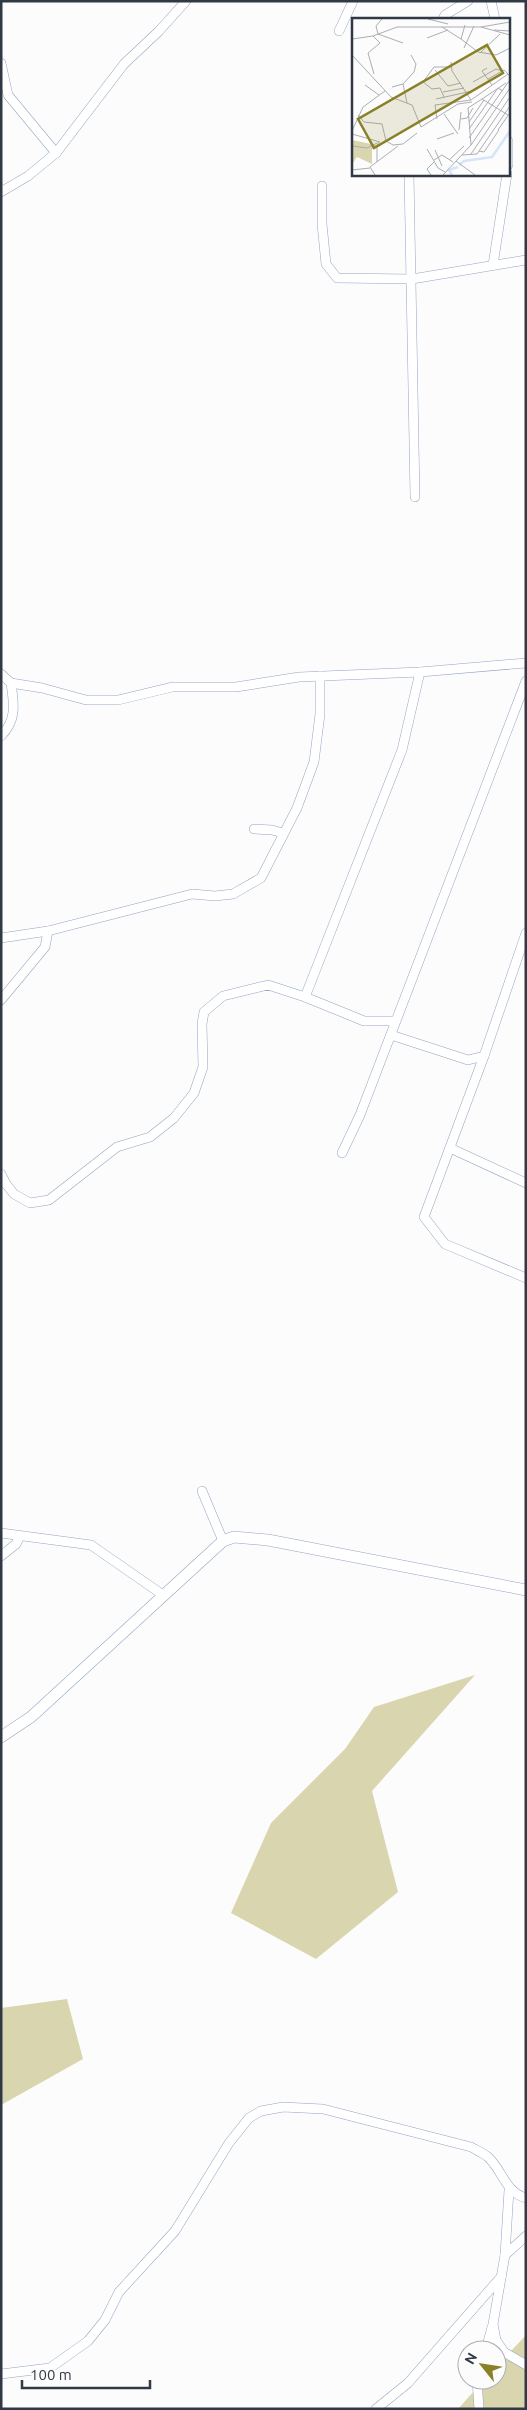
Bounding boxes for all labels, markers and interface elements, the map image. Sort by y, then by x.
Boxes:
inset map [352,18,510,175]
north arrow [457,2340,507,2390]
text: N [461,2350,480,2367]
scale bar [22,2358,150,2390]
text: 100 m [30,2366,72,2383]

